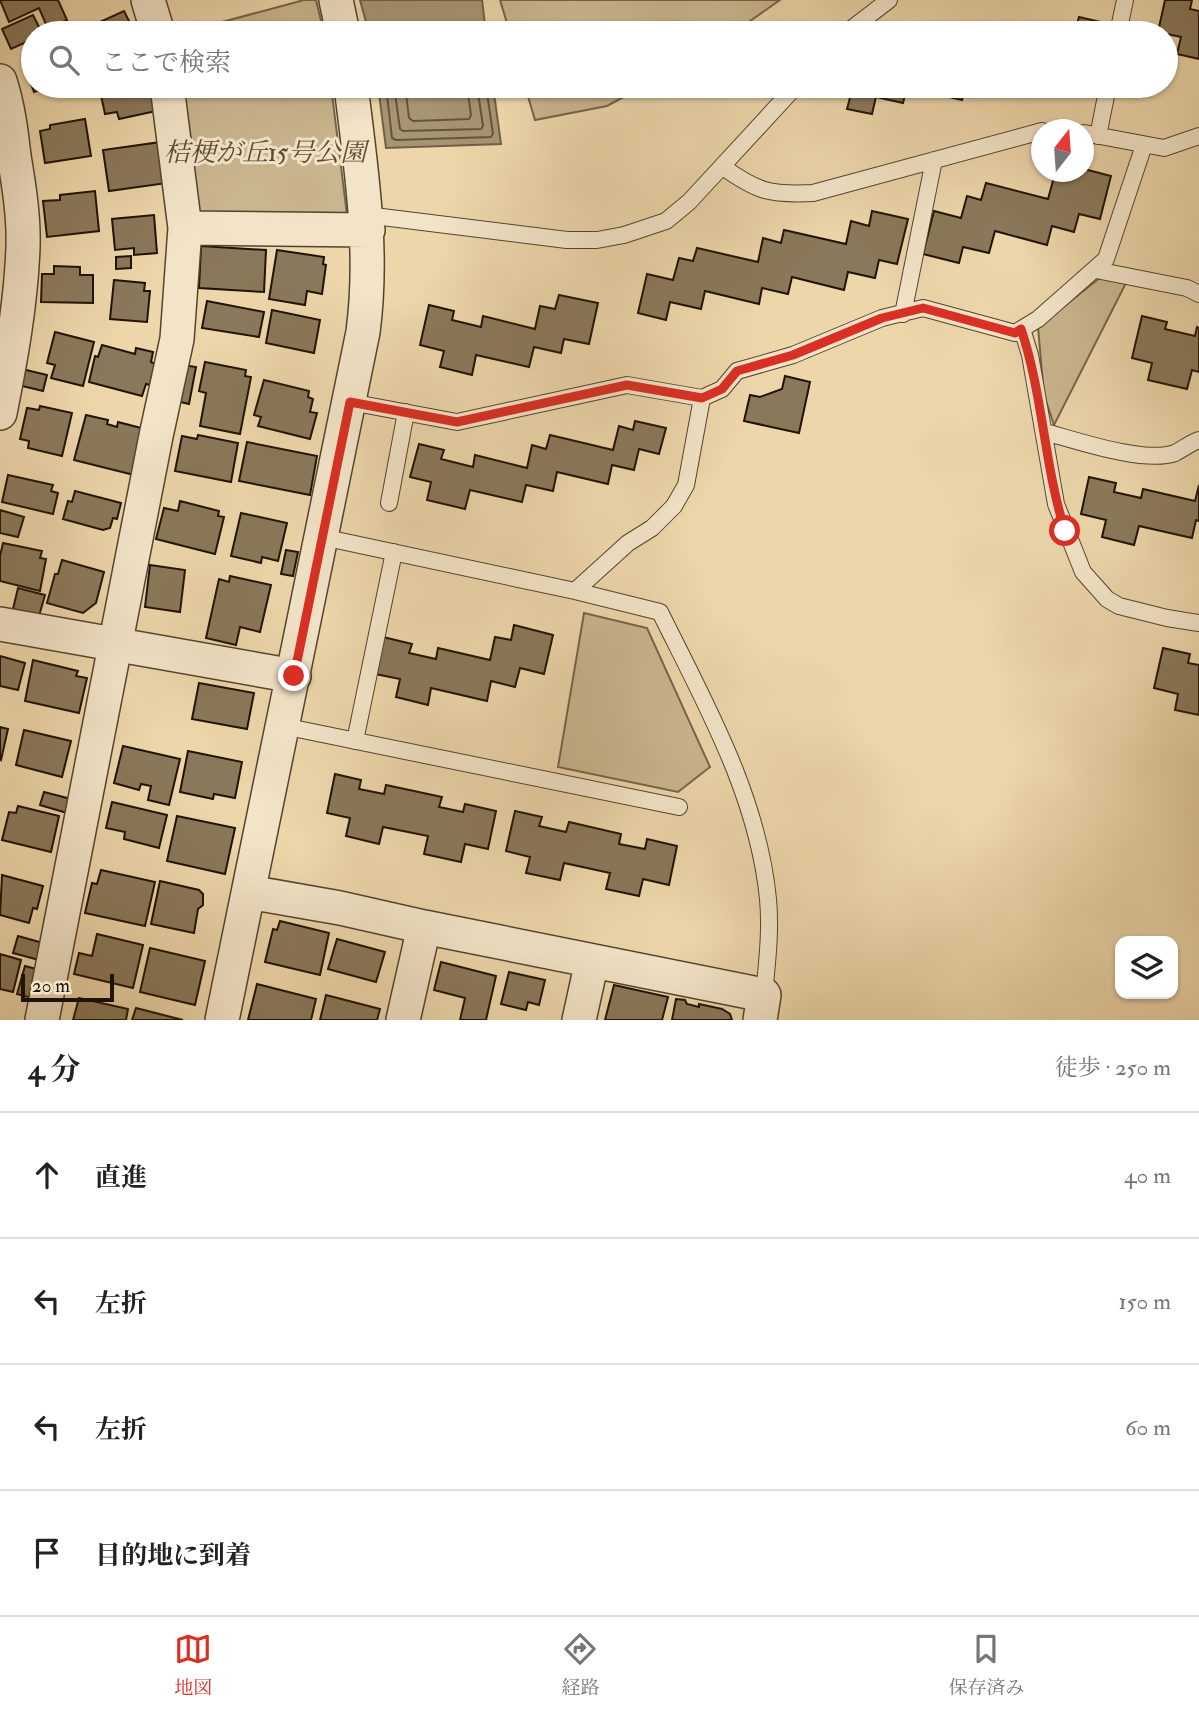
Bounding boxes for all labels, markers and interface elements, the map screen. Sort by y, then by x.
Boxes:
search box [21,21,1178,98]
icon: search [45,41,83,79]
text: ここで検索 [101,47,231,79]
north arrow [1031,119,1094,182]
park label: 桔梗が丘15号公園 [164,137,370,169]
route start [1049,515,1080,546]
route end [278,660,309,691]
map controls [1115,936,1178,999]
button: layers [1115,936,1178,999]
scale bar [21,971,114,1003]
text: 20 m [32,974,70,998]
text: 4 分 [28,1051,81,1088]
text: 徒歩 · 250 m [1055,1053,1171,1082]
icon: ahead [28,1156,66,1194]
text: 40 m [1124,1161,1171,1190]
text: 直進 [95,1162,147,1194]
icon: left [28,1282,66,1320]
text: 150 m [1118,1287,1171,1316]
text: 左折 [95,1288,147,1320]
icon: left [28,1408,66,1446]
text: 60 m [1125,1413,1171,1442]
text: 左折 [95,1414,147,1446]
icon: arrive [28,1534,66,1572]
text: 目的地に到着 [95,1540,251,1572]
tab: 地図 [174,1630,213,1700]
tab: 経路 [561,1630,600,1700]
tab: 保存済み [948,1630,1025,1700]

